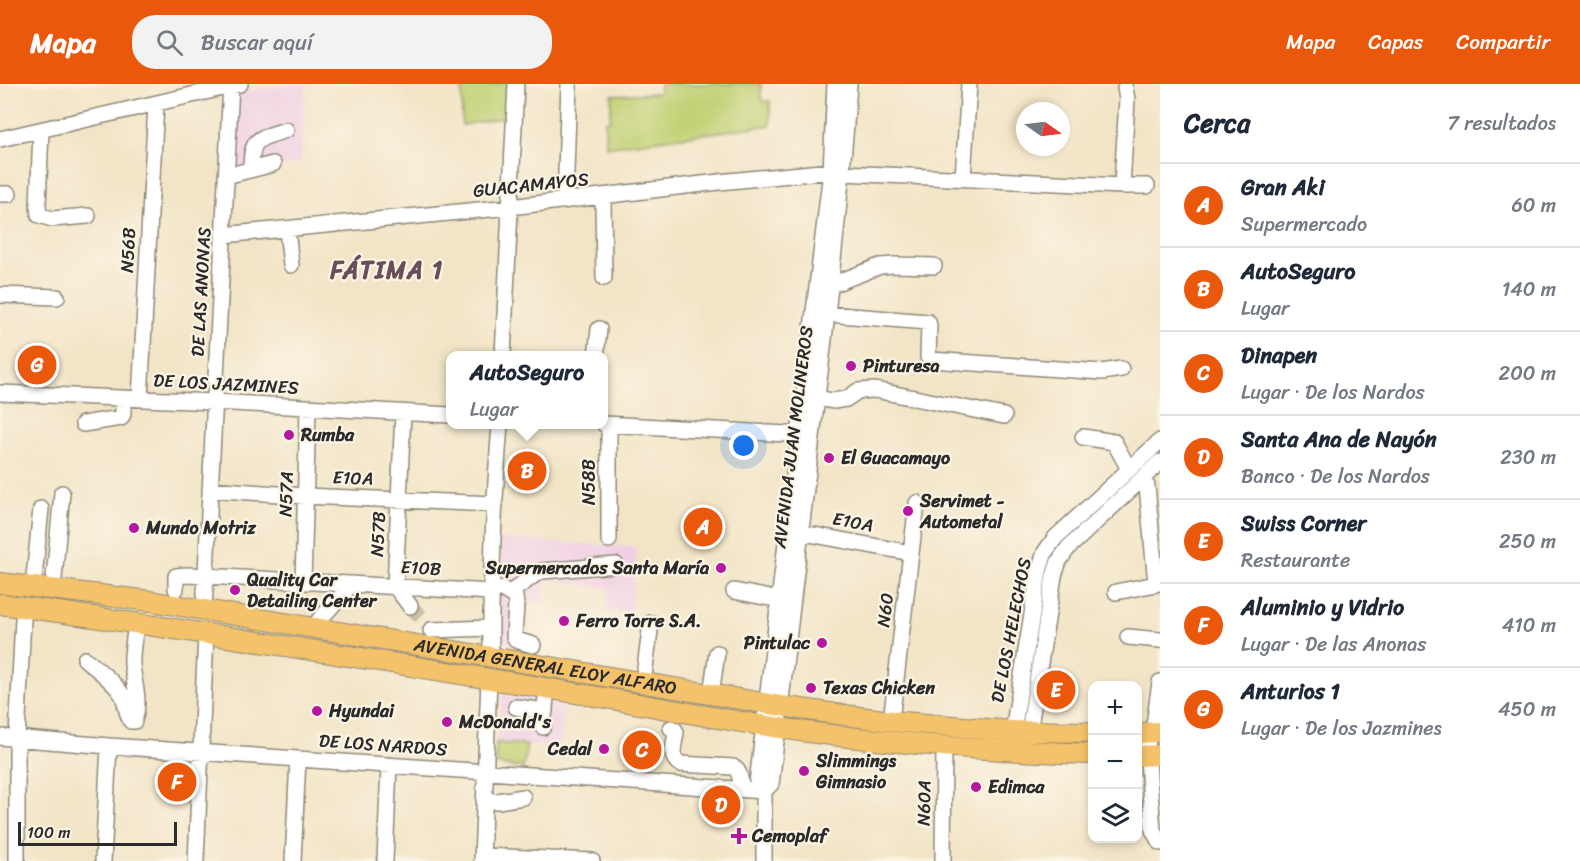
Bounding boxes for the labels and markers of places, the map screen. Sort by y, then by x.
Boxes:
pin: G [18,342,57,388]
place label: Pinturesa [863,350,939,382]
marker: Pinturesa [844,359,858,373]
place label: Rumba [300,419,355,451]
marker: Rumba [282,428,296,442]
place label: El Guacamayo [841,442,951,474]
pin: B [508,448,546,494]
marker: El Guacamayo [822,451,836,465]
place label: Servimet - Autometal [919,485,1005,538]
pin: A [684,504,722,550]
marker: Servimet - Autometal [901,504,915,518]
place label: Mundo Motriz [145,512,257,544]
marker: Mundo Motriz [127,521,141,535]
place label: Supermercados Santa María [485,552,710,584]
marker: Supermercados Santa María [714,561,728,575]
place label: Quality Car Detailing Center [247,564,378,617]
marker: Quality Car Detailing Center [228,583,242,597]
place label: Ferro Torre S.A. [575,605,701,637]
marker: Ferro Torre S.A. [557,614,571,628]
place label: Pintulac [744,627,811,659]
marker: Pintulac [815,636,829,650]
pin: E [1036,668,1076,712]
place label: Texas Chicken [823,672,935,704]
marker: Texas Chicken [804,681,818,695]
place label: Hyundai [328,695,395,727]
marker: Hyundai [310,704,324,718]
place label: McDonald's [458,706,552,738]
marker: McDonald's [440,715,454,729]
pin: C [622,728,662,772]
place label: Cedal [547,733,593,765]
marker: Cedal [597,742,611,756]
place label: Slimmings Gimnasio [815,745,897,798]
pin: F [158,760,196,804]
marker: Slimmings Gimnasio [797,764,811,778]
place label: Edimca [988,771,1045,803]
marker: Edimca [969,780,983,794]
pin: D [702,782,740,828]
place label: Cemoplaf [751,820,830,852]
marker: Cemoplaf [730,827,748,845]

